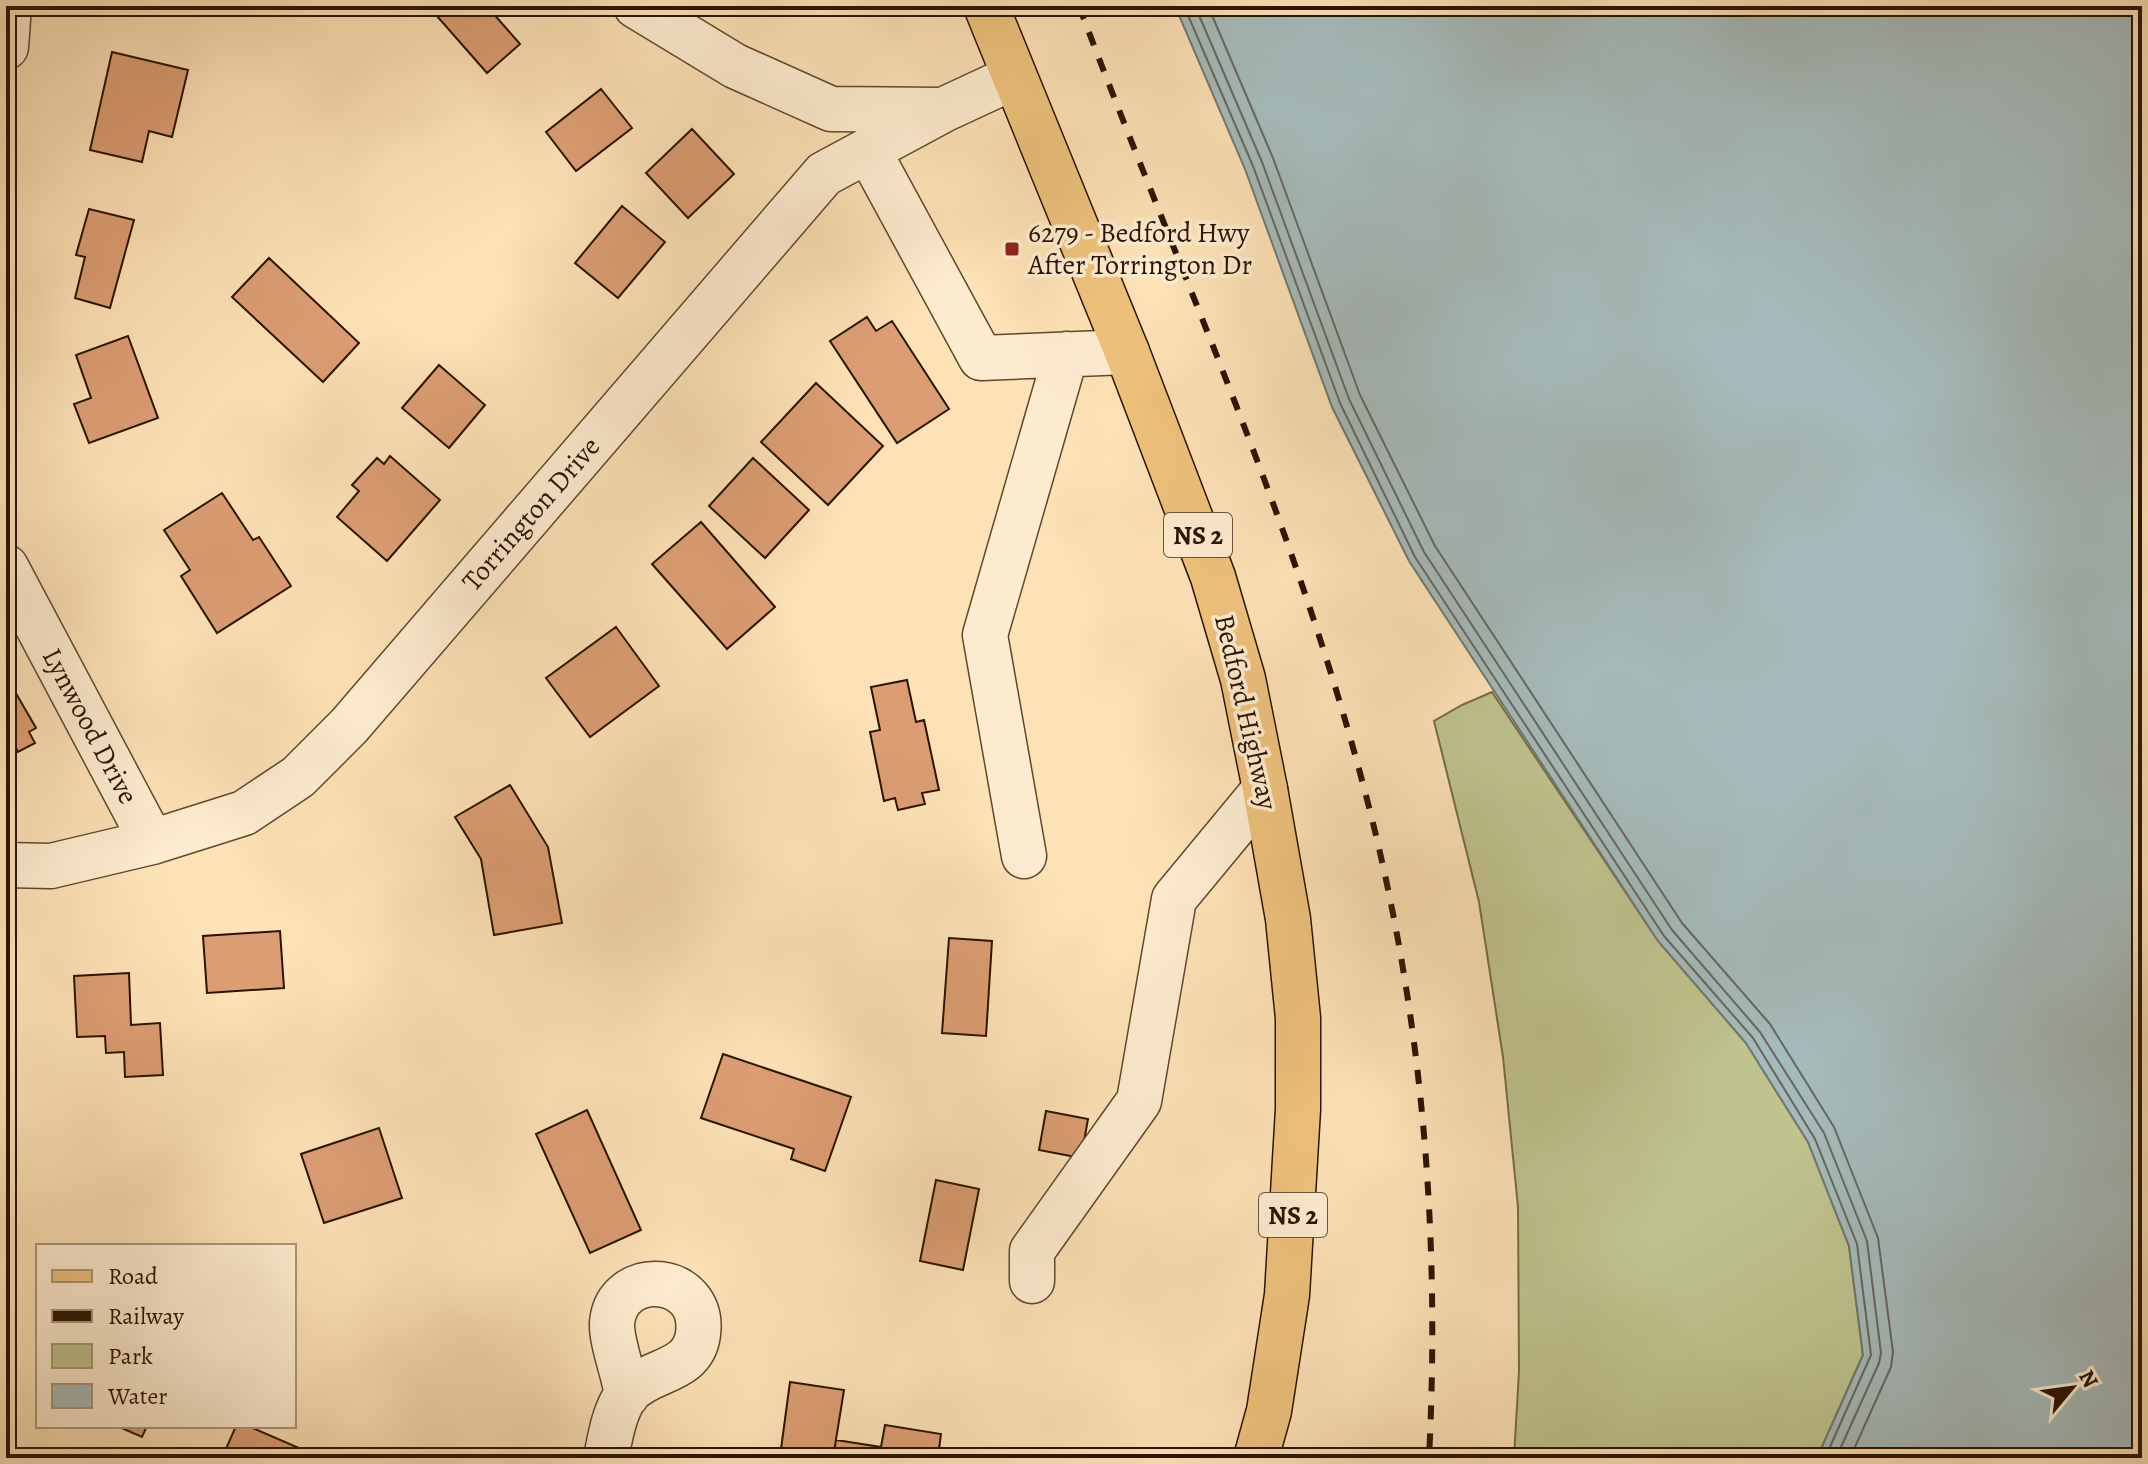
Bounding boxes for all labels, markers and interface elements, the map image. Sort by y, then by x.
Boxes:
place label: 6279 - Bedford Hwy After Torrington Dr [1027,214,1252,284]
marker: 6279 - Bedford Hwy After Torrington Dr [1003,240,1021,258]
street label: Torrington Drive [453,429,609,599]
road number: NS 2 [1164,513,1232,557]
street label: Bedford Highway [1205,611,1287,814]
street label: Lynwood Drive [33,641,147,811]
road number: NS 2 [1259,1193,1327,1237]
legend [36,1244,296,1428]
text: Road [108,1260,158,1292]
text: Railway [108,1300,184,1332]
text: Park [108,1340,153,1372]
north arrow [2032,1348,2112,1428]
text: N [2072,1365,2106,1393]
text: Water [107,1380,168,1412]

